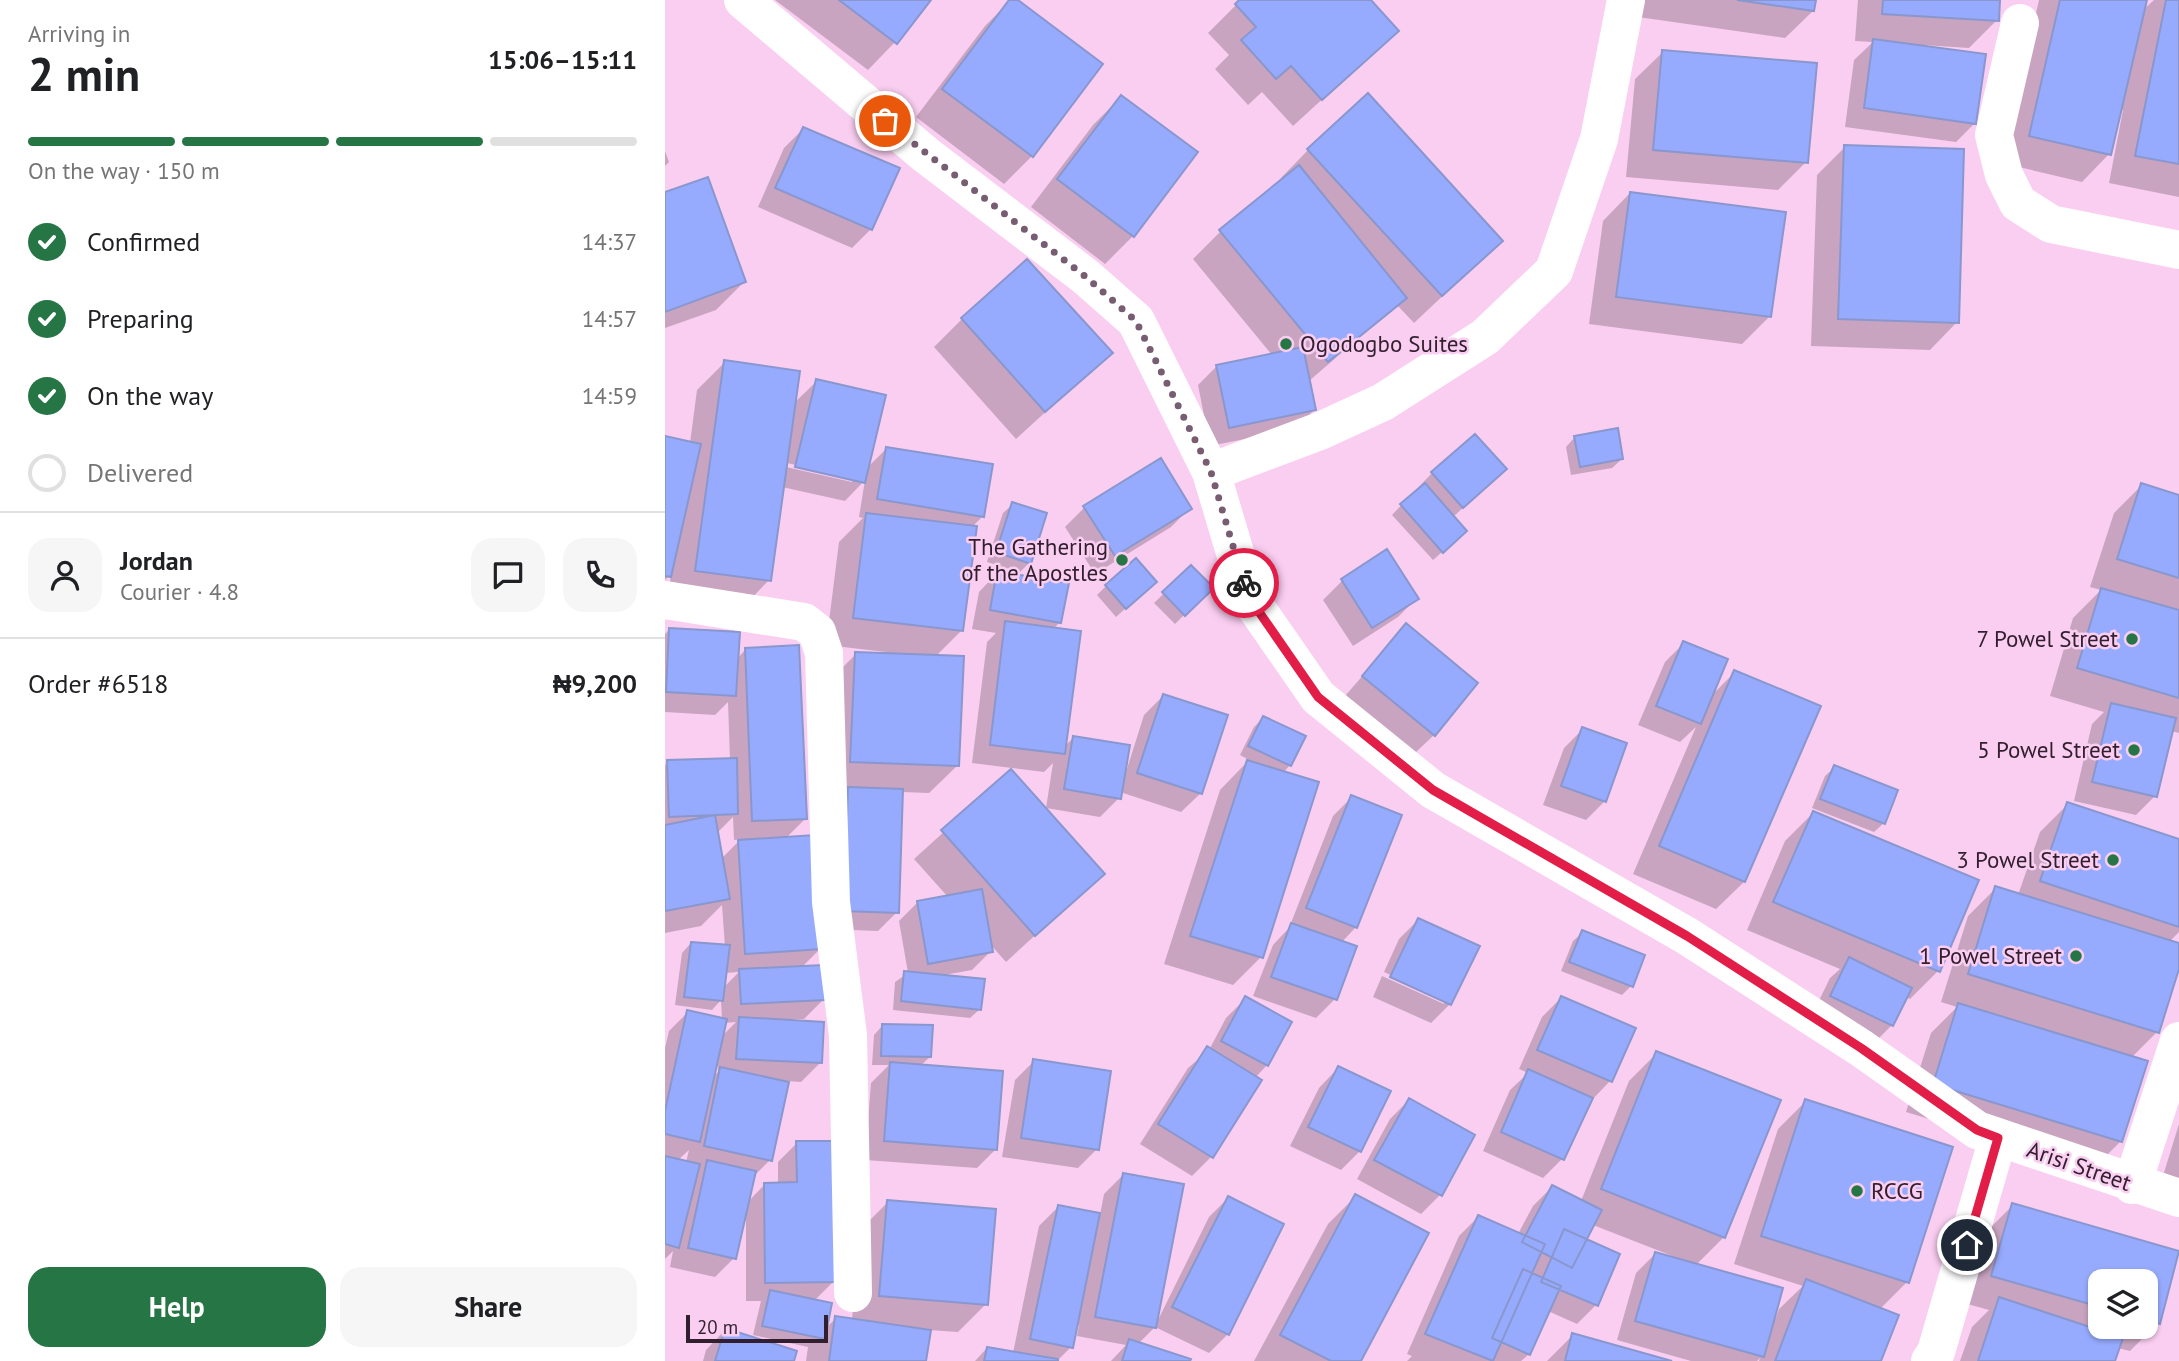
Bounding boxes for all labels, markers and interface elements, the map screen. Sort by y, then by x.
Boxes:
text: Arriving in [28,19,130,48]
text: 15:06–15:11 [488,43,637,76]
text: 2 min [28,44,140,104]
pin [855,91,915,151]
icon: bag [866,102,904,140]
text: On the way · 150 m [28,156,220,185]
icon: check [28,223,66,261]
text: Confirmed [87,225,200,258]
text: 14:37 [582,227,637,256]
icon: check [28,300,66,338]
text: Preparing [87,302,194,335]
text: 14:57 [582,304,637,333]
place label: Ogodogbo Suites [1300,329,1468,358]
marker: Ogodogbo Suites [1278,336,1294,352]
icon: check [28,377,66,415]
text: On the way [87,379,213,412]
text: 14:59 [582,381,637,410]
text: Delivered [87,456,193,489]
place label: The Gathering of the Apostles [961,532,1108,587]
button: person [28,538,102,612]
button: chat [471,538,545,612]
button: phone [563,538,637,612]
text: Jordan [120,544,193,577]
courier [1209,548,1279,618]
marker: The Gathering of the Apostles [1114,552,1130,568]
icon: bike [1225,564,1263,602]
text: Courier · 4.8 [120,577,239,606]
place label: 7 Powel Street [1977,624,2118,653]
marker: 7 Powel Street [2124,631,2140,647]
text: Order #6518 [28,667,168,700]
text: ₦9,200 [553,667,637,700]
place label: 5 Powel Street [1977,735,2120,764]
marker: 5 Powel Street [2126,742,2142,758]
place label: 3 Powel Street [1956,845,2099,874]
marker: 3 Powel Street [2105,852,2121,868]
place label: 1 Powel Street [1919,941,2062,970]
marker: 1 Powel Street [2068,948,2084,964]
street label: Arisi Street [2023,1134,2135,1197]
place label: RCCG [1871,1176,1923,1205]
marker: RCCG [1849,1183,1865,1199]
pin [1937,1215,1997,1275]
icon: home [1948,1226,1986,1264]
button: Help [28,1267,326,1347]
button: Share [340,1267,637,1347]
map controls [2088,1269,2158,1339]
button: layers [2088,1269,2158,1339]
scale bar [686,1312,828,1344]
text: 20 m [697,1315,738,1339]

